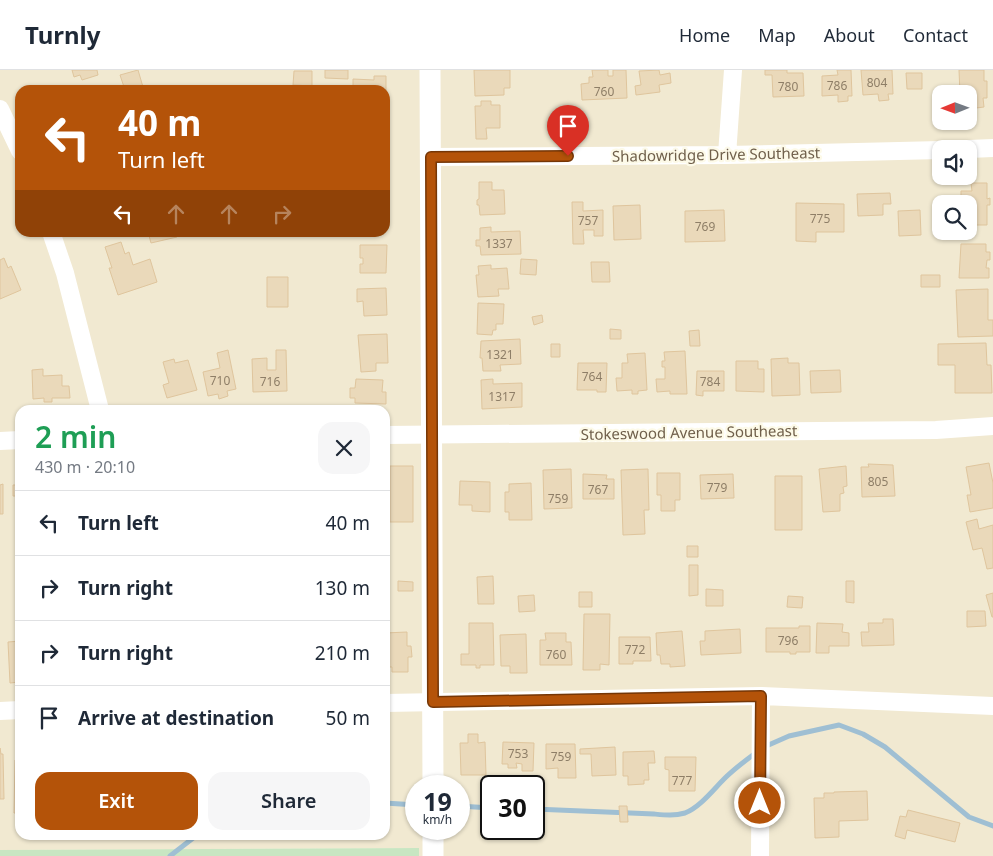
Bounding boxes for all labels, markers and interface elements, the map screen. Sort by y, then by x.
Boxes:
text: Turnly [25,18,100,51]
text: Home [679,23,730,47]
text: Map [758,23,796,47]
text: About [824,23,875,47]
text: Contact [903,23,968,47]
house number: 804 [867,74,887,91]
house number: 786 [827,77,847,94]
house number: 780 [778,78,798,95]
house number: 760 [594,83,614,100]
north arrow [932,85,978,130]
map controls [932,85,977,240]
text: 40 m [118,99,201,146]
icon: left [35,105,100,170]
pin [547,105,589,156]
icon: arrive [554,112,582,140]
button: sound [932,140,977,185]
street label: Shadowridge Drive Southeast [612,142,821,166]
text: Turn left [118,144,205,174]
button: search [932,195,977,240]
icon: left [109,200,137,228]
icon: ahead [162,200,190,228]
icon: ahead [215,200,243,228]
icon: right [268,200,296,228]
house number: 775 [810,210,830,227]
house number: 757 [578,212,598,229]
house number: 769 [695,218,715,235]
house number: 1337 [485,235,513,252]
house number: 1321 [486,346,514,363]
house number: 764 [582,368,602,385]
house number: 710 [210,372,230,389]
house number: 716 [260,373,280,390]
house number: 784 [700,373,720,390]
house number: 1317 [488,388,516,405]
text: 2 min [35,416,116,457]
street label: Stokeswood Avenue Southeast [580,420,798,444]
button: close [318,422,370,474]
text: 430 m · 20:10 [35,456,135,478]
house number: 805 [868,473,888,490]
house number: 779 [707,479,727,496]
house number: 767 [588,481,608,498]
house number: 759 [548,490,568,507]
icon: left [35,509,63,537]
text: Turn left [78,510,159,536]
text: 40 m [326,510,370,536]
icon: right [35,574,63,602]
text: Turn right [78,575,173,601]
text: 130 m [315,575,370,601]
house number: 796 [778,632,798,649]
icon: right [35,639,63,667]
text: Turn right [78,640,173,666]
text: 210 m [315,640,370,666]
house number: 772 [625,641,645,658]
house number: 760 [546,646,566,663]
icon: arrive [35,704,63,732]
text: Arrive at destination [78,705,274,731]
text: 50 m [326,705,370,731]
house number: 753 [508,745,528,762]
house number: 759 [551,748,571,765]
button: Exit [35,772,198,830]
button: Share [208,772,370,830]
house number: 777 [672,772,692,789]
speed limit sign: 30 [480,775,545,840]
position arrow [733,776,785,828]
text: 19 [423,784,452,818]
text: km/h [423,811,452,828]

